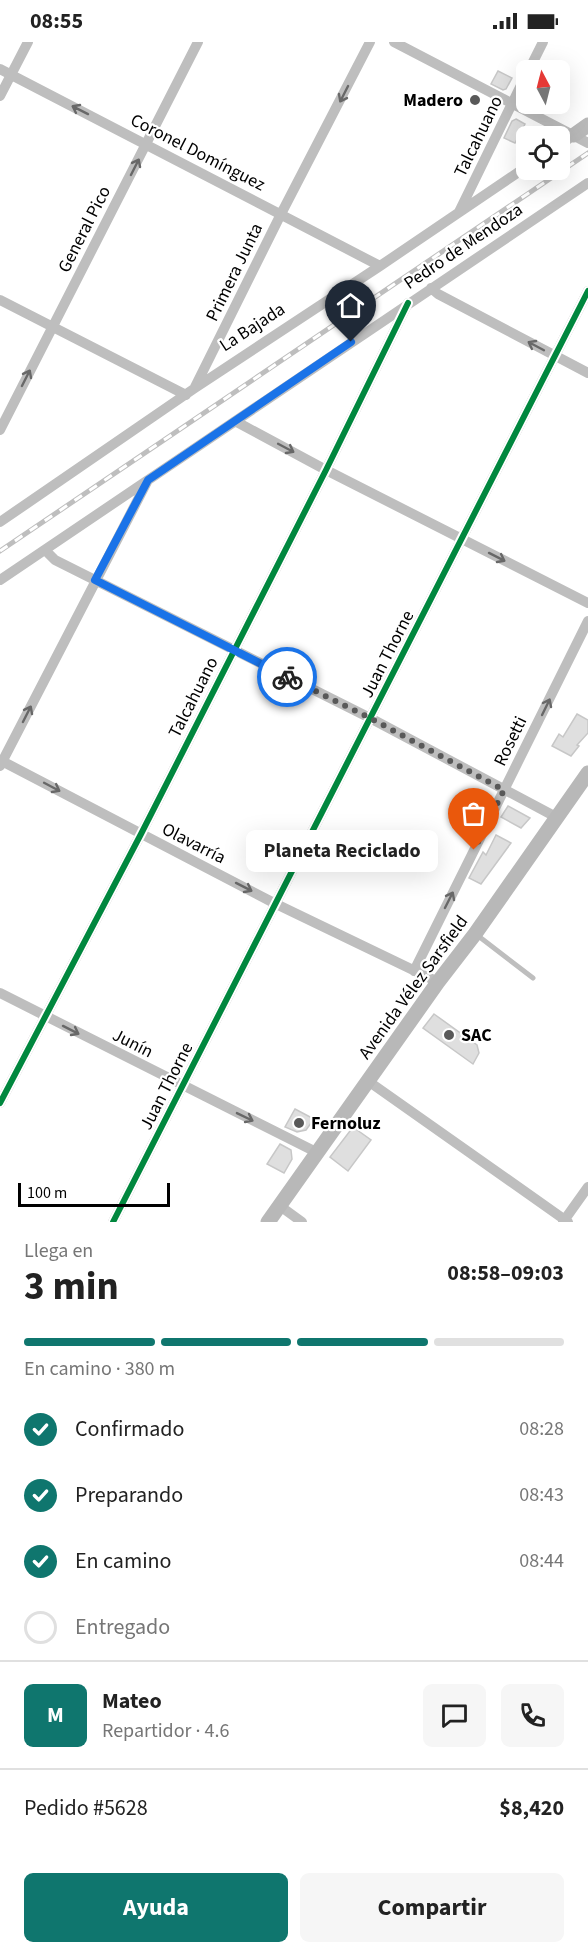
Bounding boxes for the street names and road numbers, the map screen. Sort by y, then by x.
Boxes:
street label: Talcahuano [448,91,509,181]
street label: Coronel Domínguez [126,108,270,197]
street label: General Pico [52,182,117,277]
street label: Pedro de Mendoza [399,197,528,295]
street label: Primera Junta [200,219,269,325]
street label: La Bajada [215,297,290,358]
street label: Juan Thorne [355,606,420,702]
street label: Talcahuano [162,653,224,742]
street label: Rosetti [488,712,533,770]
street label: Olavarría [157,817,230,870]
street label: Avenida Vélez Sarsfield [353,910,474,1064]
street label: Junín [108,1023,157,1064]
street label: Juan Thorne [134,1038,199,1134]

